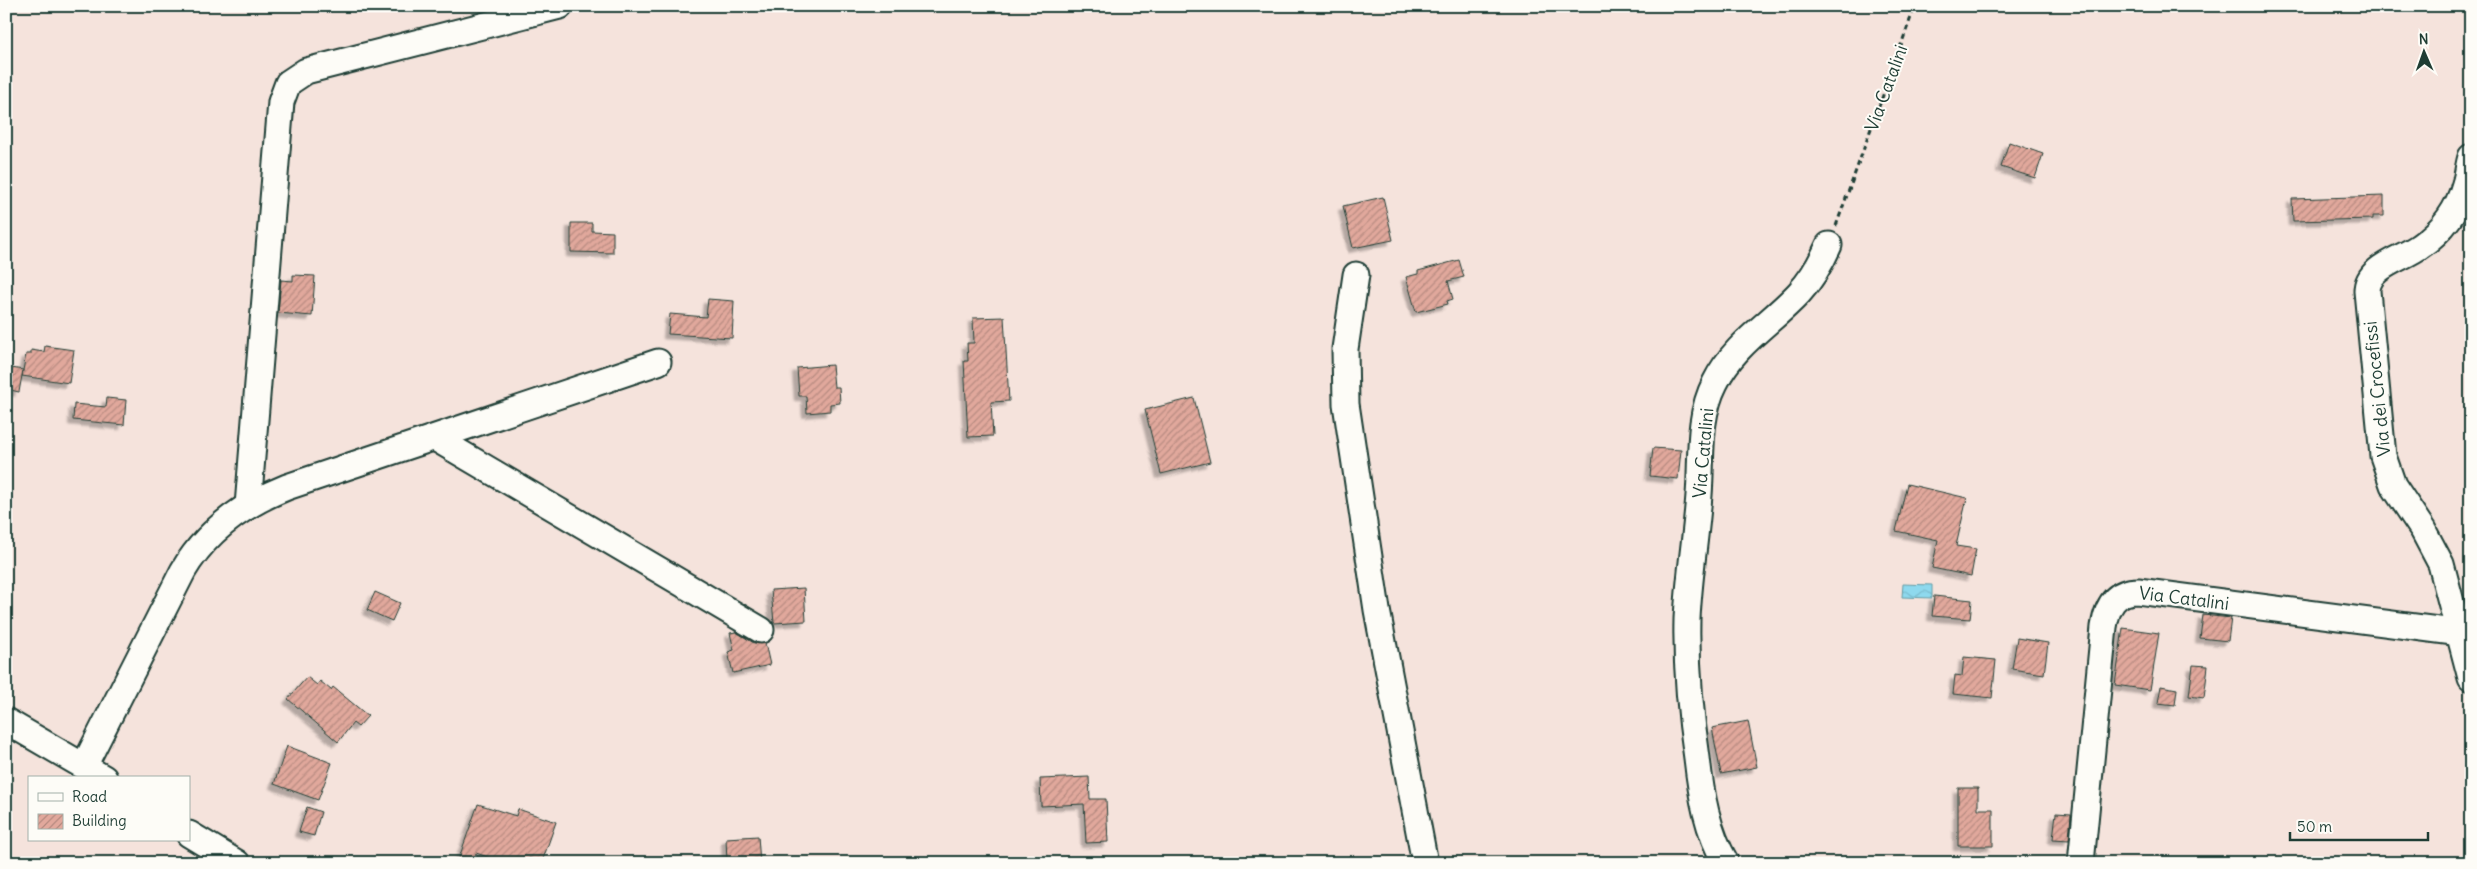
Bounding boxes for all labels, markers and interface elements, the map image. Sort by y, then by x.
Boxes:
north arrow [2400,28,2450,78]
text: N [2418,30,2429,48]
street label: Via Catalini [1860,41,1912,135]
street label: Via dei Crocefissi [2358,320,2396,458]
street label: Via Catalini [1688,407,1718,499]
street label: Via Catalini [2138,581,2230,615]
legend [28,776,190,842]
text: Road [72,787,107,806]
scale bar [2290,809,2427,841]
text: Building [72,811,127,830]
text: 50 m [2297,817,2332,836]

